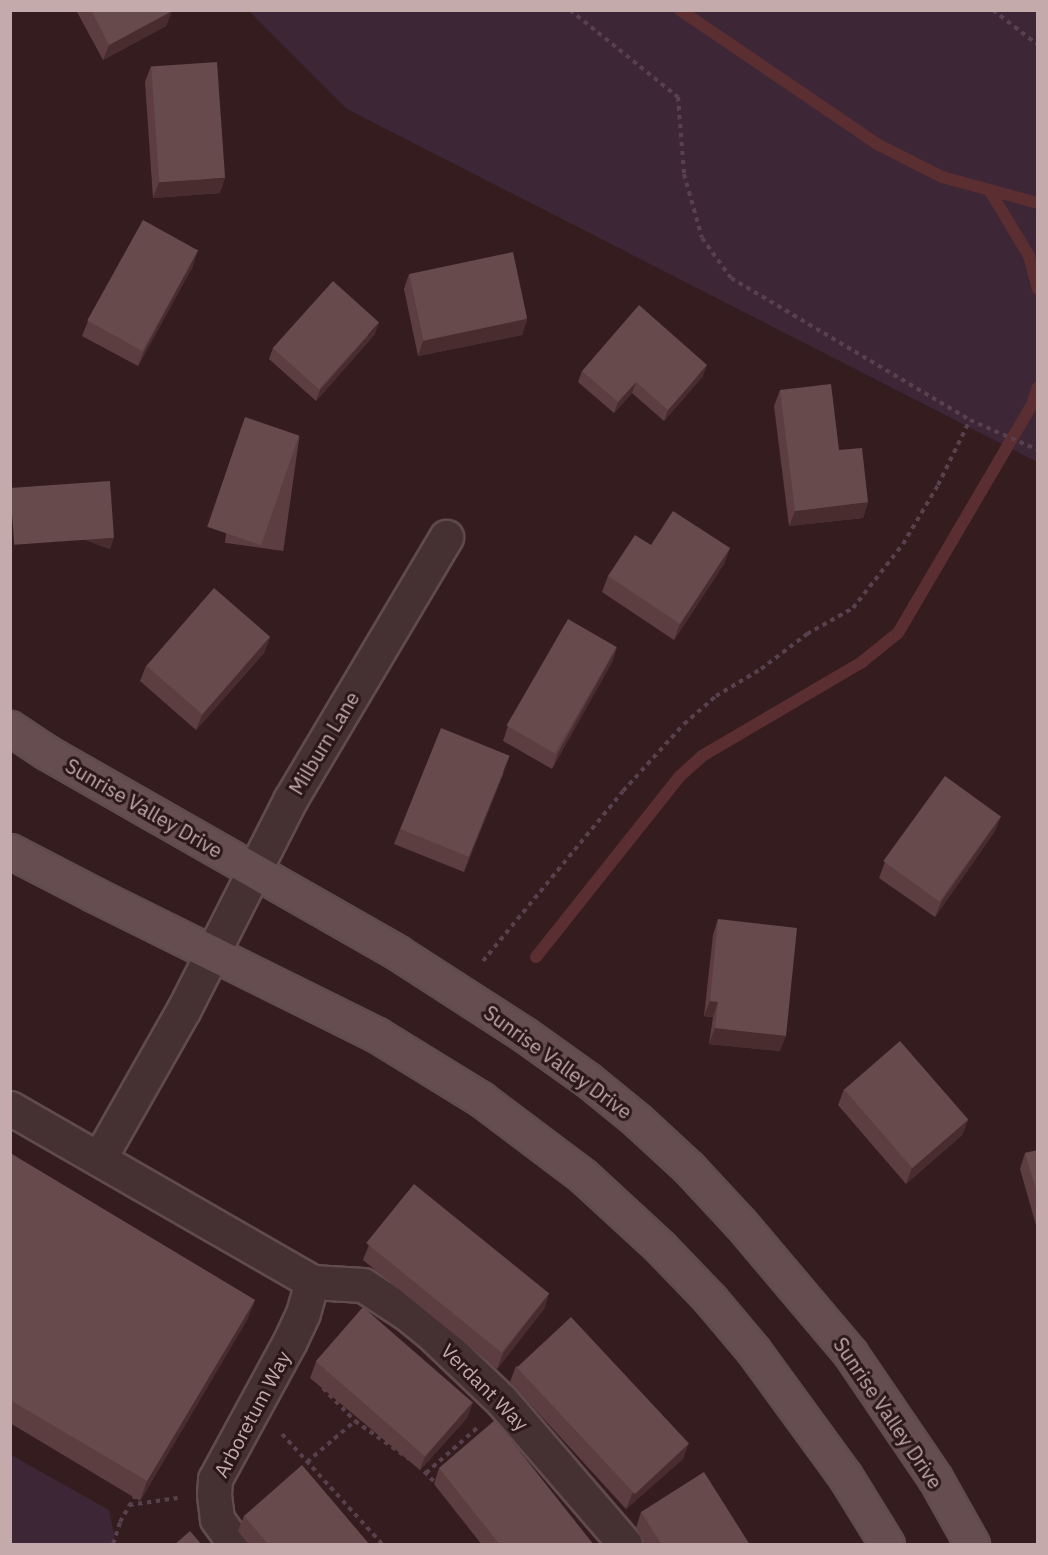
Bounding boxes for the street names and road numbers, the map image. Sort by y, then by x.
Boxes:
street label: Milburn Lane [284,687,364,799]
street label: Sunrise Valley Drive [61,753,227,863]
street label: Sunrise Valley Drive [479,1000,637,1124]
street label: Sunrise Valley Drive [829,1333,947,1493]
street label: Verdant Way [436,1338,534,1436]
street label: Arboretum Way [209,1347,295,1481]

